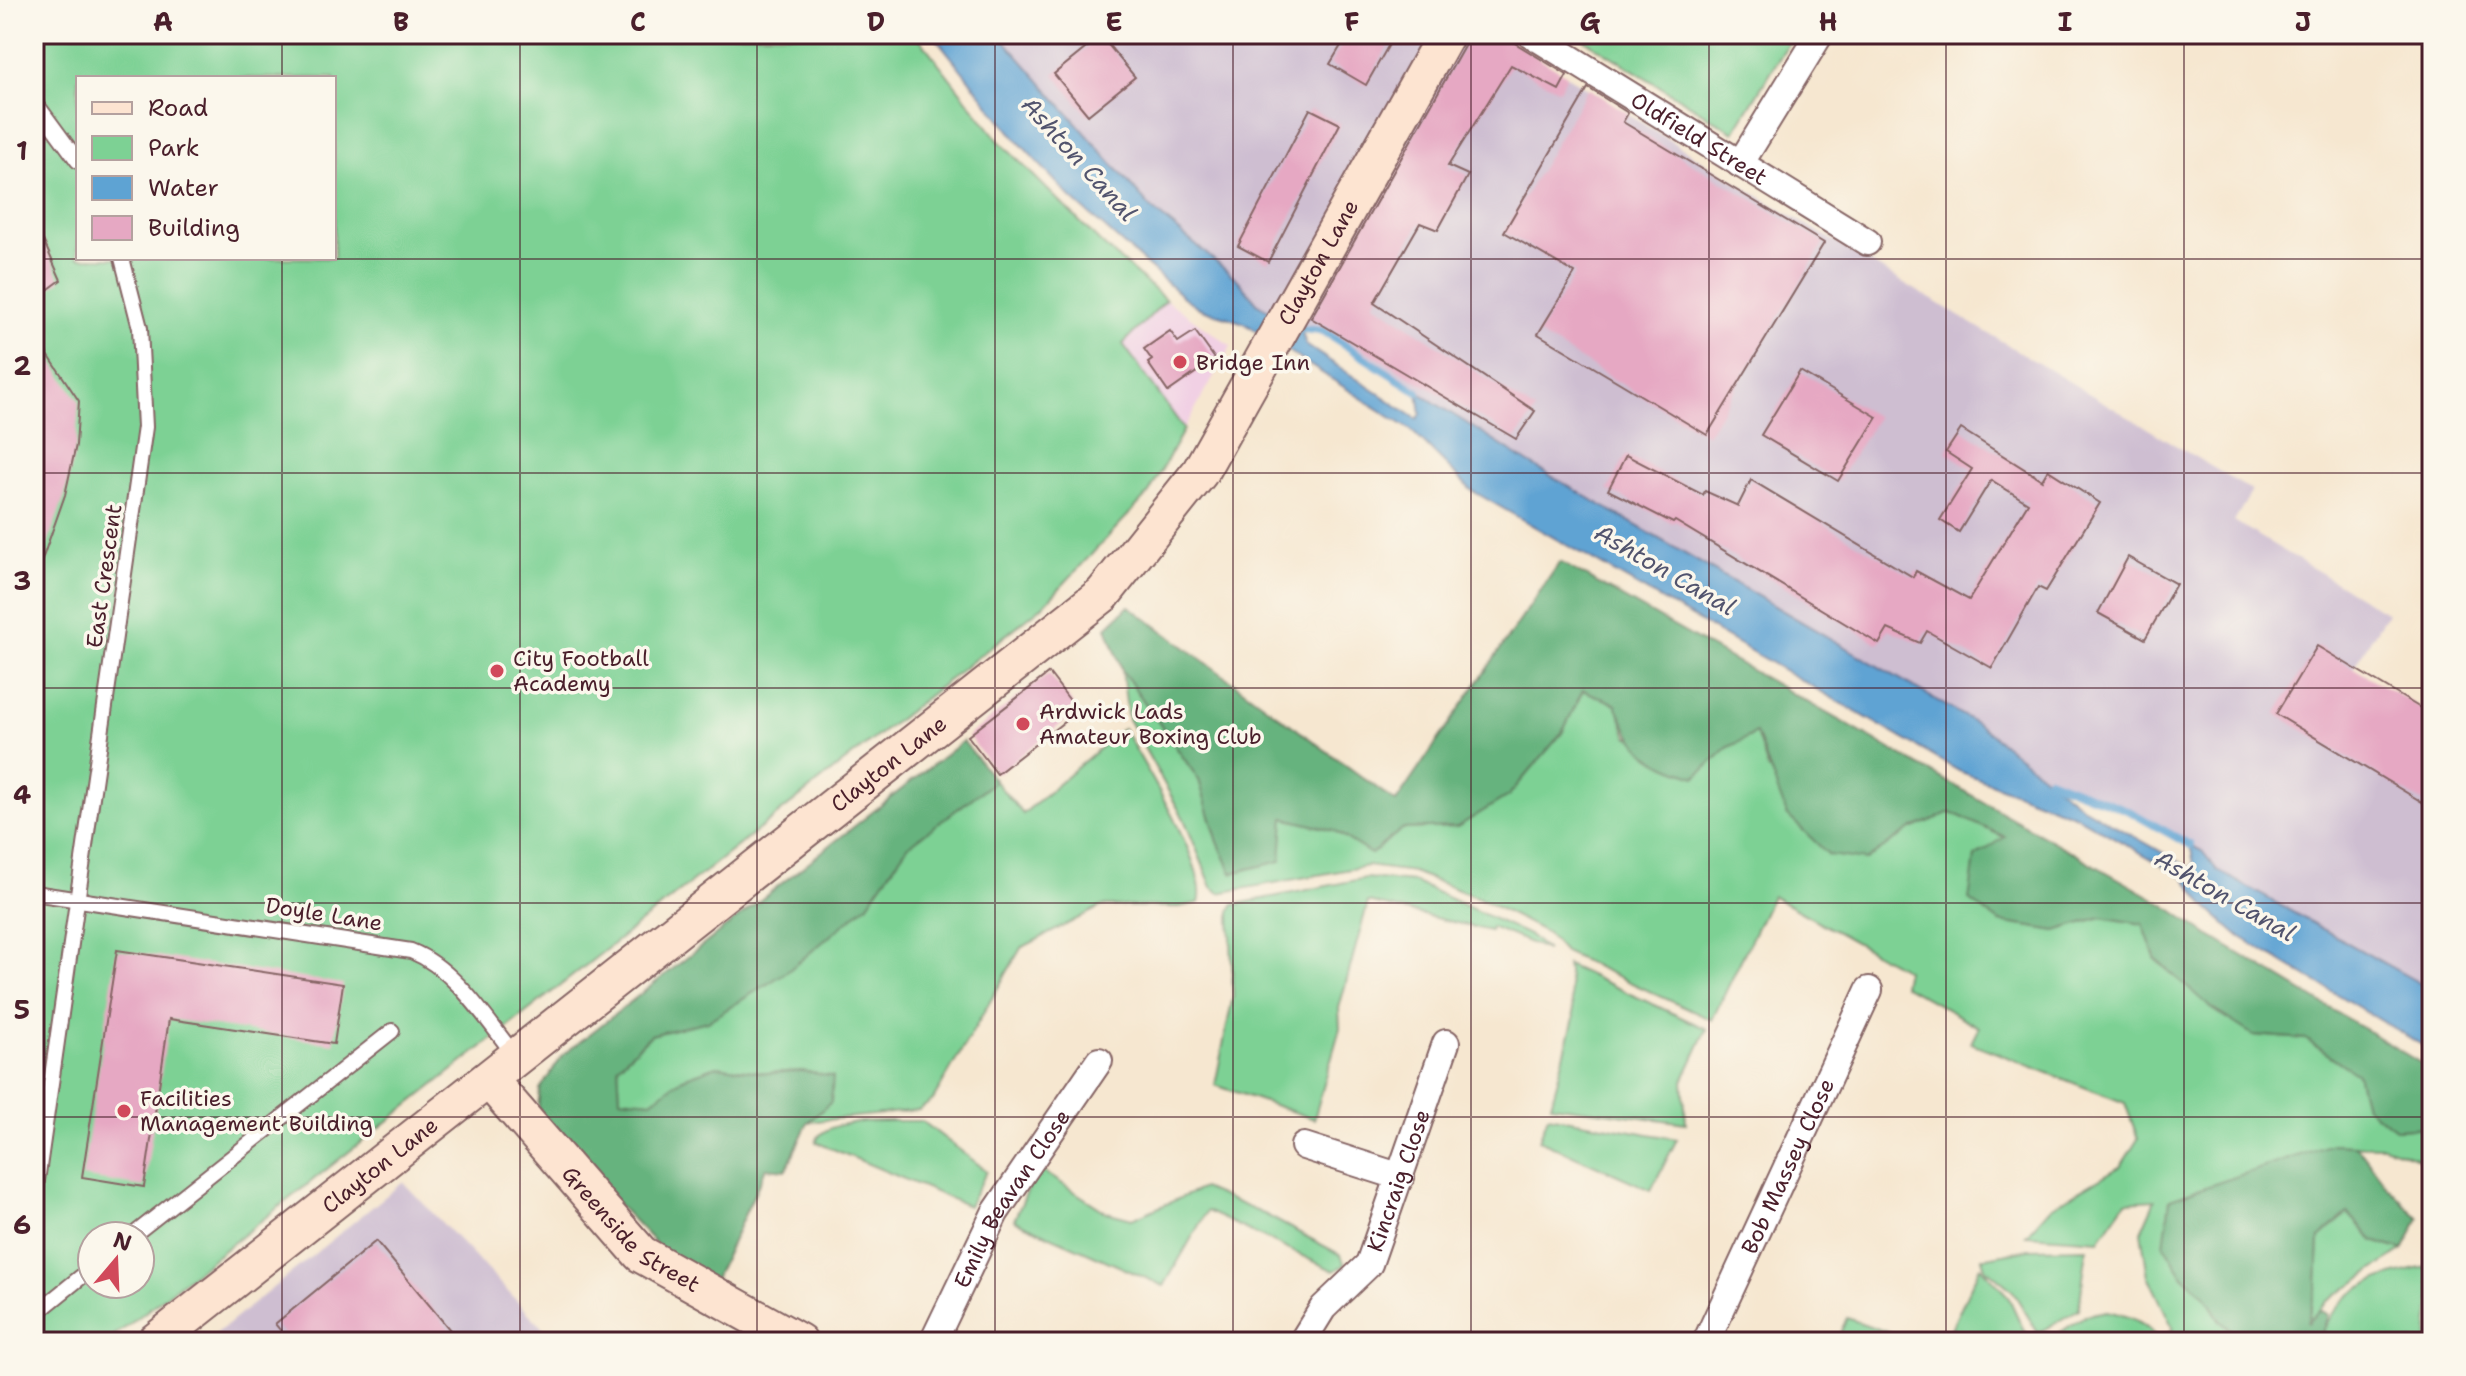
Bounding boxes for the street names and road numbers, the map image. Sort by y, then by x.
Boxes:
street label: Oldfield Street [1626,85,1773,191]
street label: Clayton Lane [1271,194,1365,330]
street label: East Crescent [80,502,128,650]
street label: Clayton Lane [824,709,952,818]
street label: Doyle Lane [264,890,384,938]
street label: Bob Massey Close [1734,1073,1841,1259]
street label: Emily Beavan Close [947,1103,1076,1292]
street label: Kincraig Close [1360,1105,1436,1256]
street label: Clayton Lane [315,1110,444,1220]
street label: Greenside Street [556,1159,705,1299]

